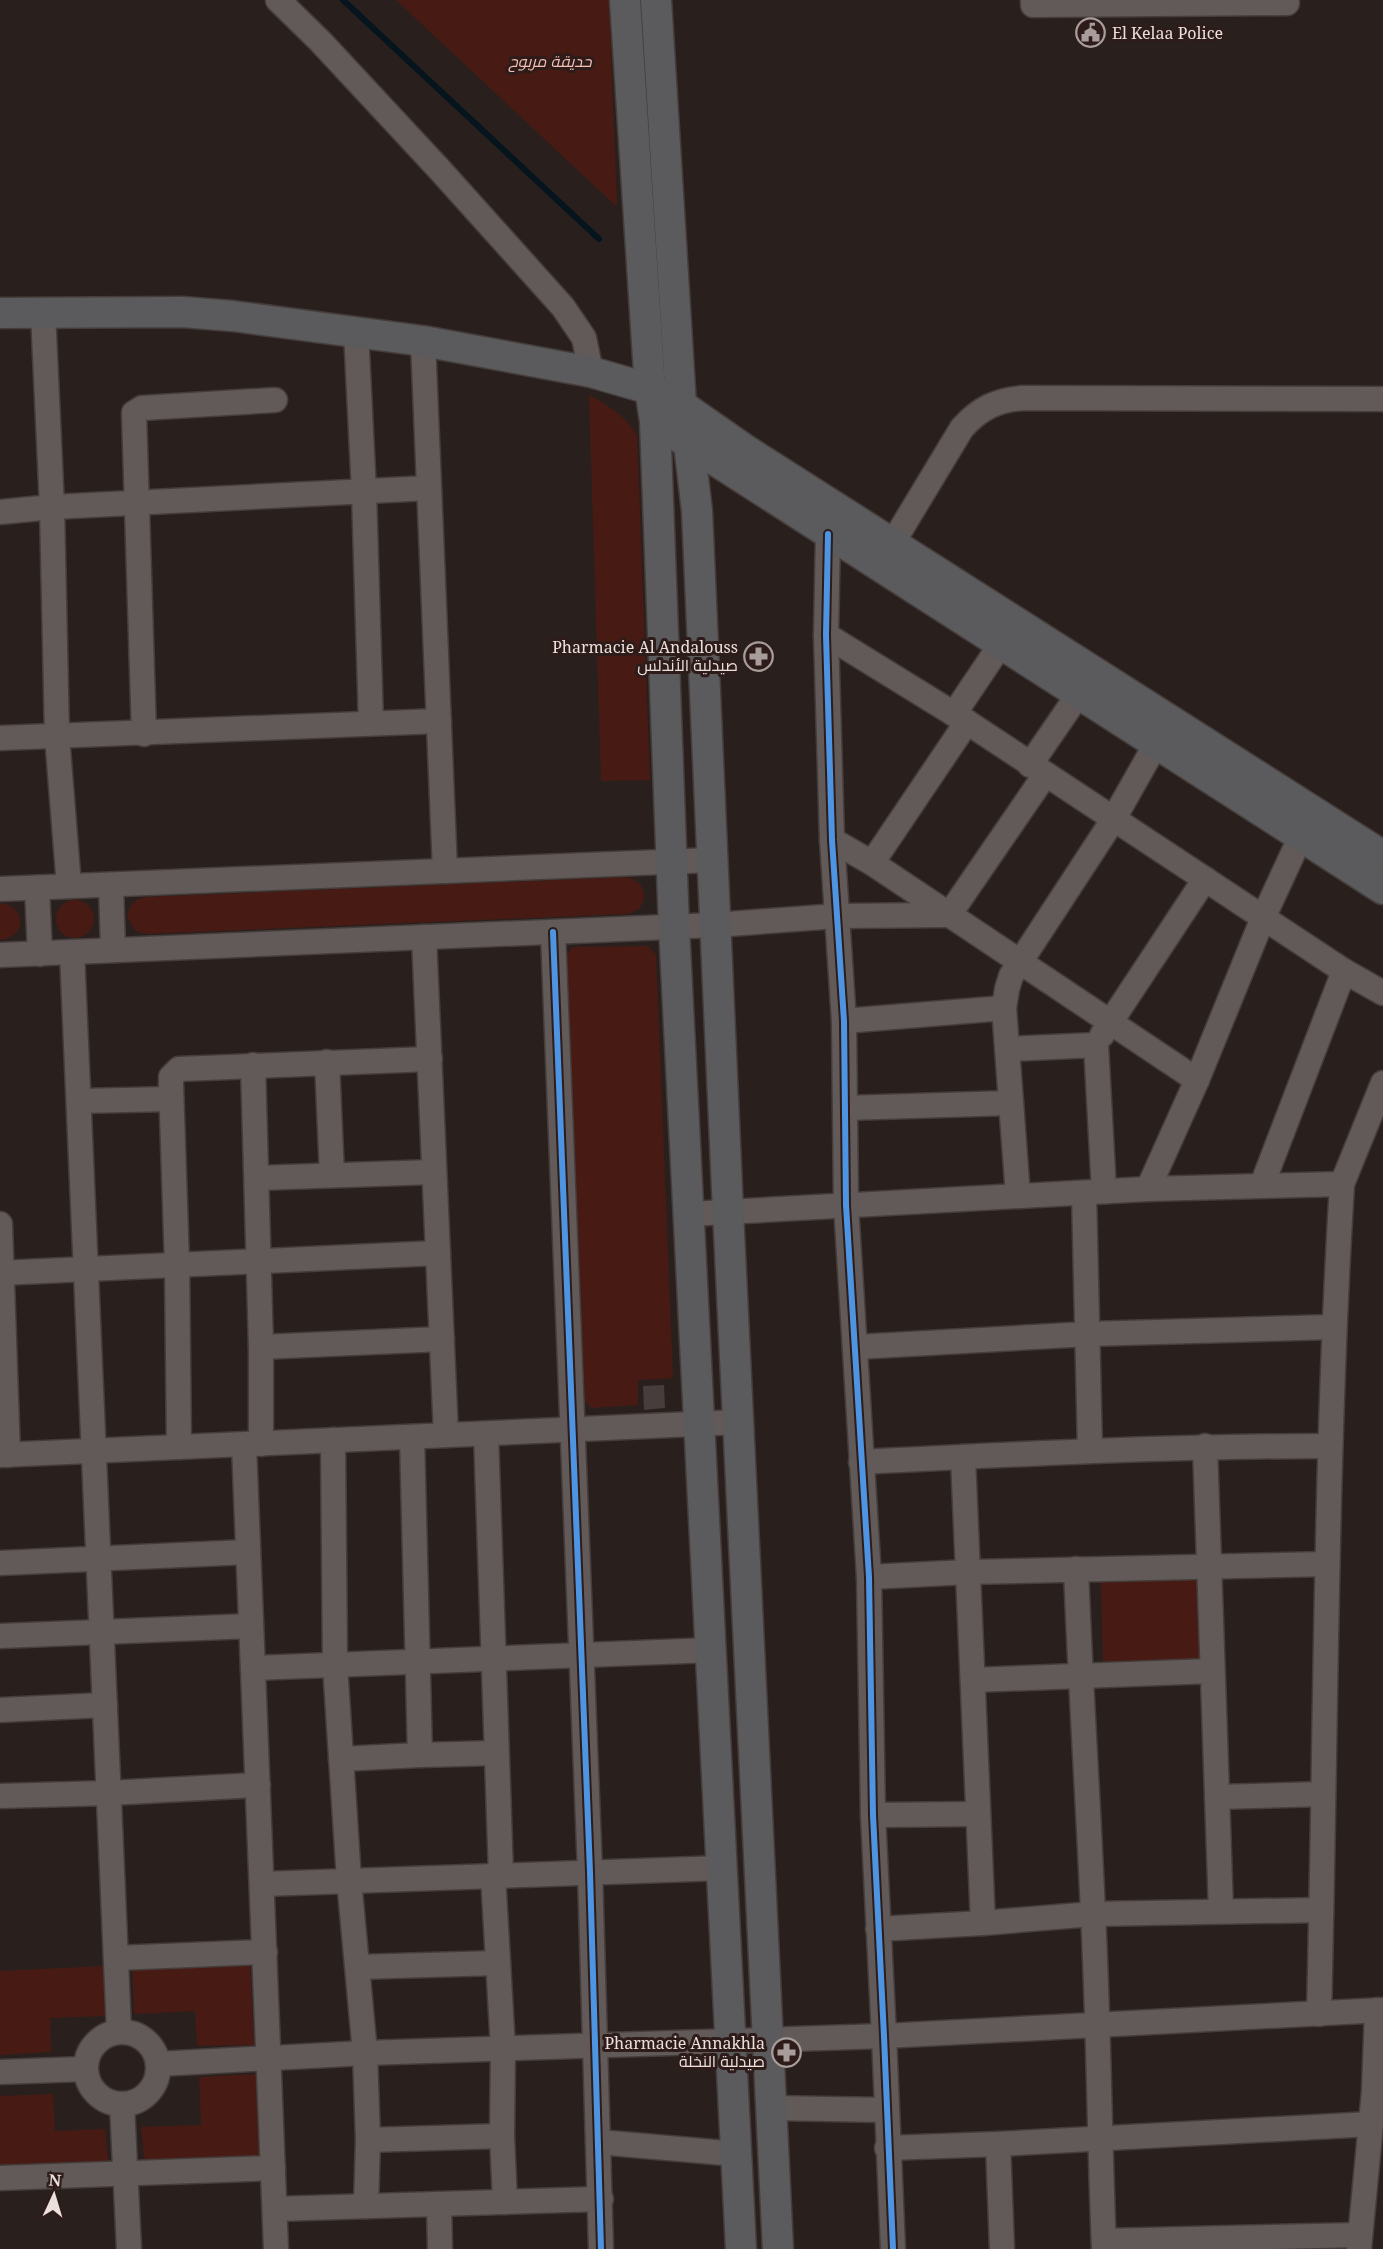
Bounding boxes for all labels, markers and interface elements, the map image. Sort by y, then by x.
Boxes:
public building icon: El Kelaa Police [1075,17,1107,49]
place label: El Kelaa Police [1112,22,1223,44]
park label: حديقة مربوح [507,50,593,73]
place label: Pharmacie Al Andalouss صيدلية الأندلس [552,636,738,676]
pharmacy icon: Pharmacie Al Andalouss صيدلية الأندلس [743,640,775,672]
place label: Pharmacie Annakhla صيدلية النخلة [604,2032,765,2072]
pharmacy icon: Pharmacie Annakhla صيدلية النخلة [770,2036,802,2068]
north arrow [24,2165,84,2225]
text: N [48,2169,62,2191]

